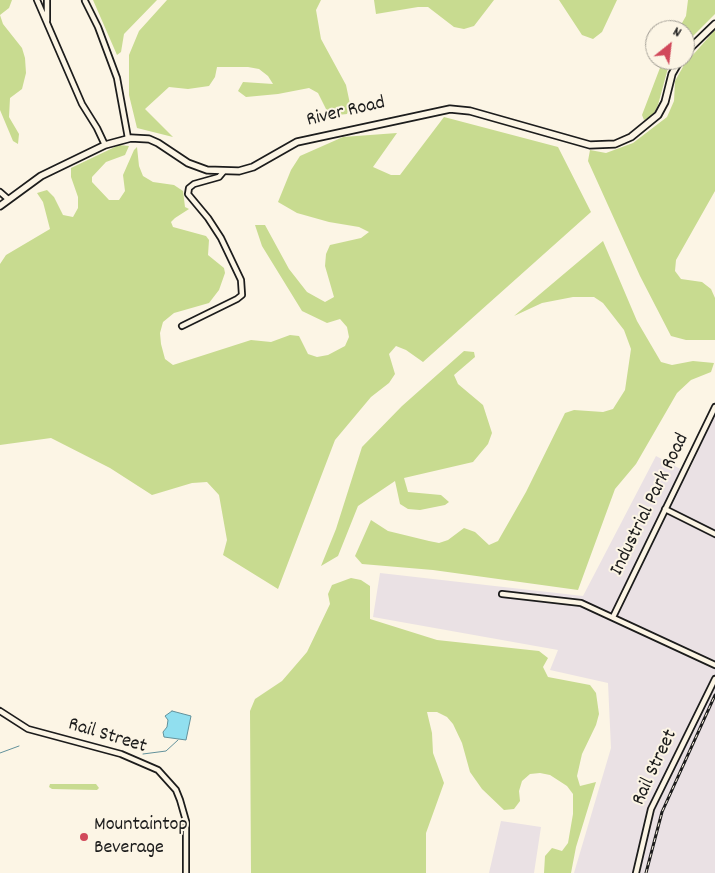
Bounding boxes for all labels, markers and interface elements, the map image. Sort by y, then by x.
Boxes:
north arrow [645,20,695,70]
text: N [669,22,685,43]
street label: River Road [304,92,388,134]
street label: Industrial Park Road [606,430,696,580]
street label: Rail Street [65,714,149,760]
street label: Rail Street [628,726,684,810]
place label: Mountaintop Beverage [94,814,188,861]
marker: Mountaintop Beverage [78,831,90,843]

